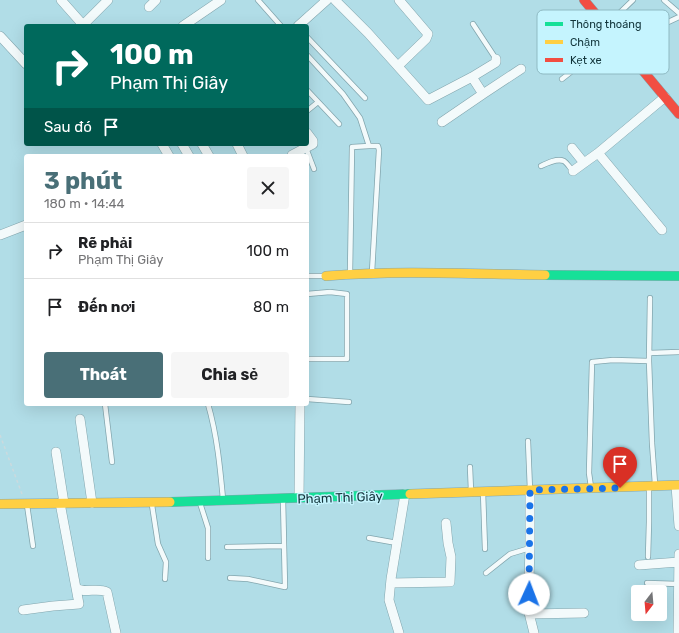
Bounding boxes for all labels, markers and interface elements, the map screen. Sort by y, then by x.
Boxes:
legend [537,10,669,74]
text: Thông thoáng [570,18,641,31]
text: Chậm [570,36,600,49]
text: 100 m [110,38,194,71]
icon: right [44,40,96,92]
text: Kẹt xe [570,54,602,67]
text: Phạm Thị Giây [110,72,228,94]
icon: arrive [100,116,122,138]
text: Sau đó [44,118,92,136]
text: 3 phút [44,167,122,195]
button: close [247,167,289,209]
text: 180 m · 14:44 [44,196,125,211]
text: Rẽ phải [78,234,132,252]
icon: right [44,240,66,262]
text: 100 m [247,242,289,260]
text: Phạm Thị Giây [78,252,163,267]
icon: arrive [44,296,66,318]
text: Đến nơi [78,298,135,316]
text: 80 m [253,298,289,316]
button: Thoát [44,352,163,398]
button: Chia sẻ [171,352,289,398]
pin [603,447,637,488]
icon: arrive [609,453,631,475]
street label: Phạm Thị Giây [297,489,383,506]
position arrow [508,573,550,615]
north arrow [631,585,667,621]
map controls [631,585,667,621]

